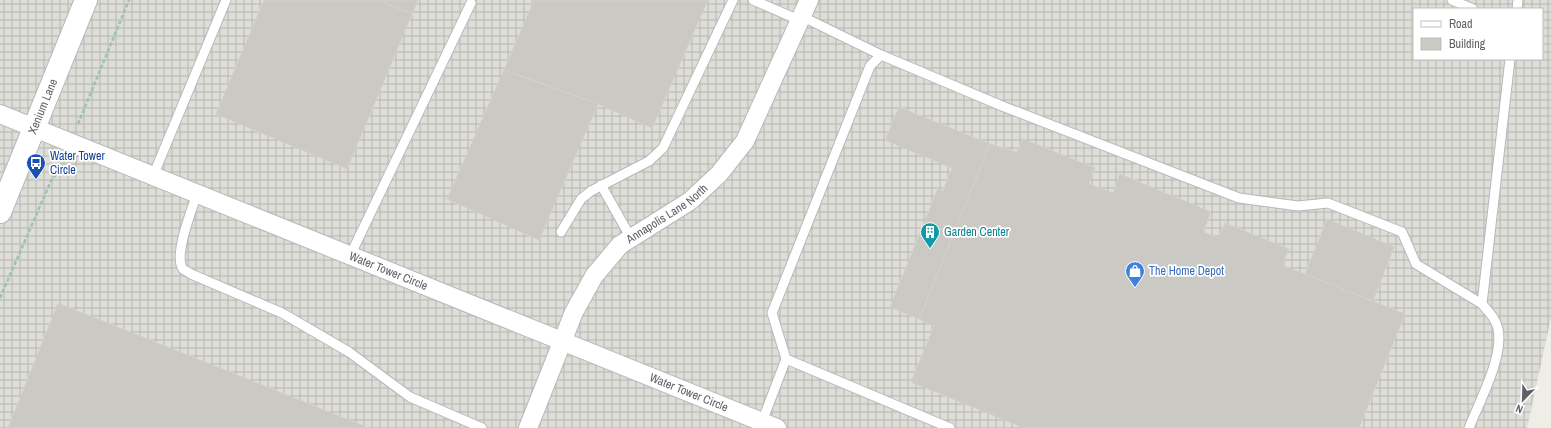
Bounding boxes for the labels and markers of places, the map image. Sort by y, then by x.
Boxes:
place label: Water Tower Circle [50,148,105,178]
bus stop icon: Water Tower Circle [25,152,47,180]
building icon: Garden Center [919,221,941,249]
place label: Garden Center [944,224,1010,240]
shop icon: The Home Depot [1124,260,1146,288]
place label: The Home Depot [1149,263,1224,279]

